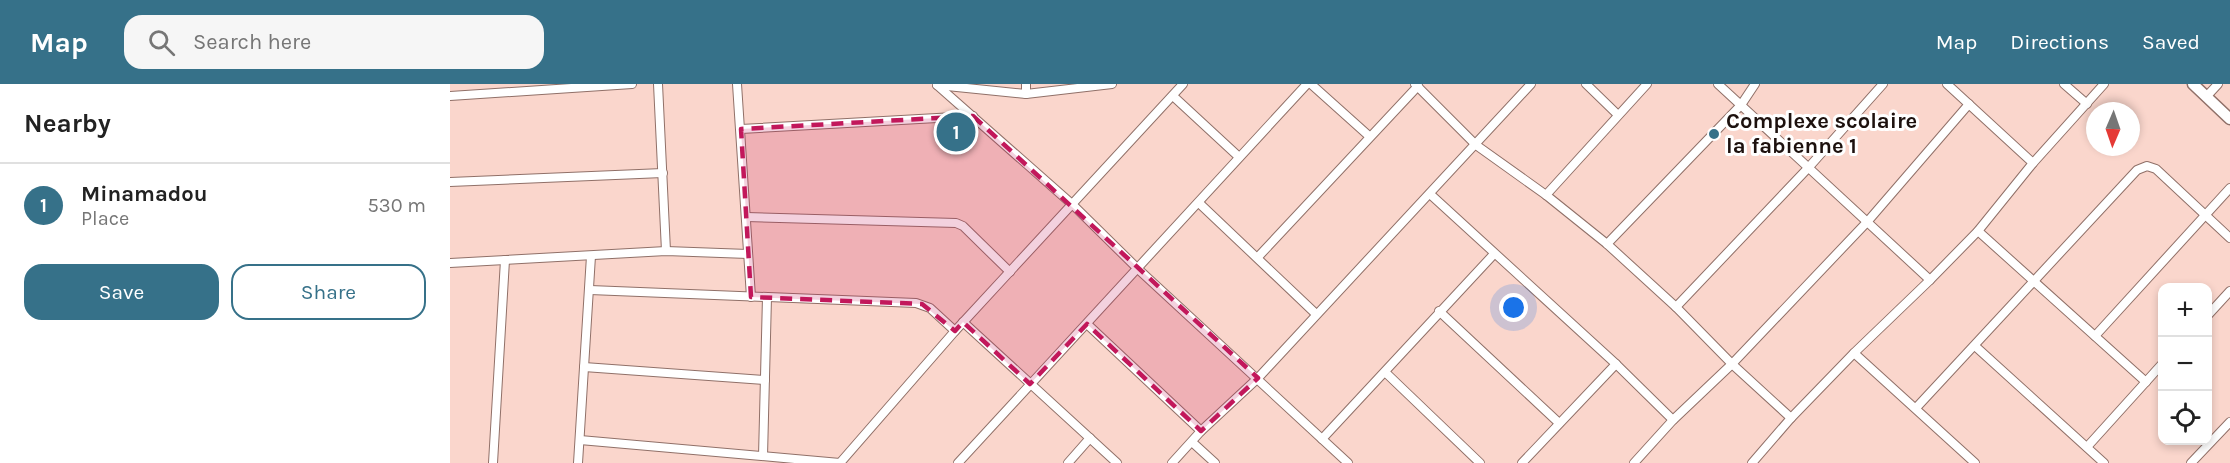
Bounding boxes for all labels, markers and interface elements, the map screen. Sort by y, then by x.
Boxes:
search box [124,15,544,69]
text: Map [30,26,88,59]
icon: search [145,26,178,59]
text: Search here [193,29,311,55]
text: Map [1936,30,1977,54]
text: Directions [2010,30,2109,54]
text: Saved [2142,30,2200,54]
north arrow [2086,102,2140,156]
text: Nearby [24,108,111,139]
place label: Complexe scolaire la fabienne 1 [1726,108,1917,159]
pin: 1 [936,110,976,154]
marker: Complexe scolaire la fabienne 1 [1707,127,1721,141]
text: Minamadou [81,181,208,207]
text: 1 [40,194,47,217]
text: 530 m [368,194,426,217]
text: Place [81,207,129,230]
button: Save [24,264,219,320]
button: Share [231,264,426,320]
map controls [2158,283,2212,445]
button: + [2158,283,2212,337]
your location [1499,293,1528,322]
button: − [2158,337,2212,391]
button: locate [2158,391,2212,445]

